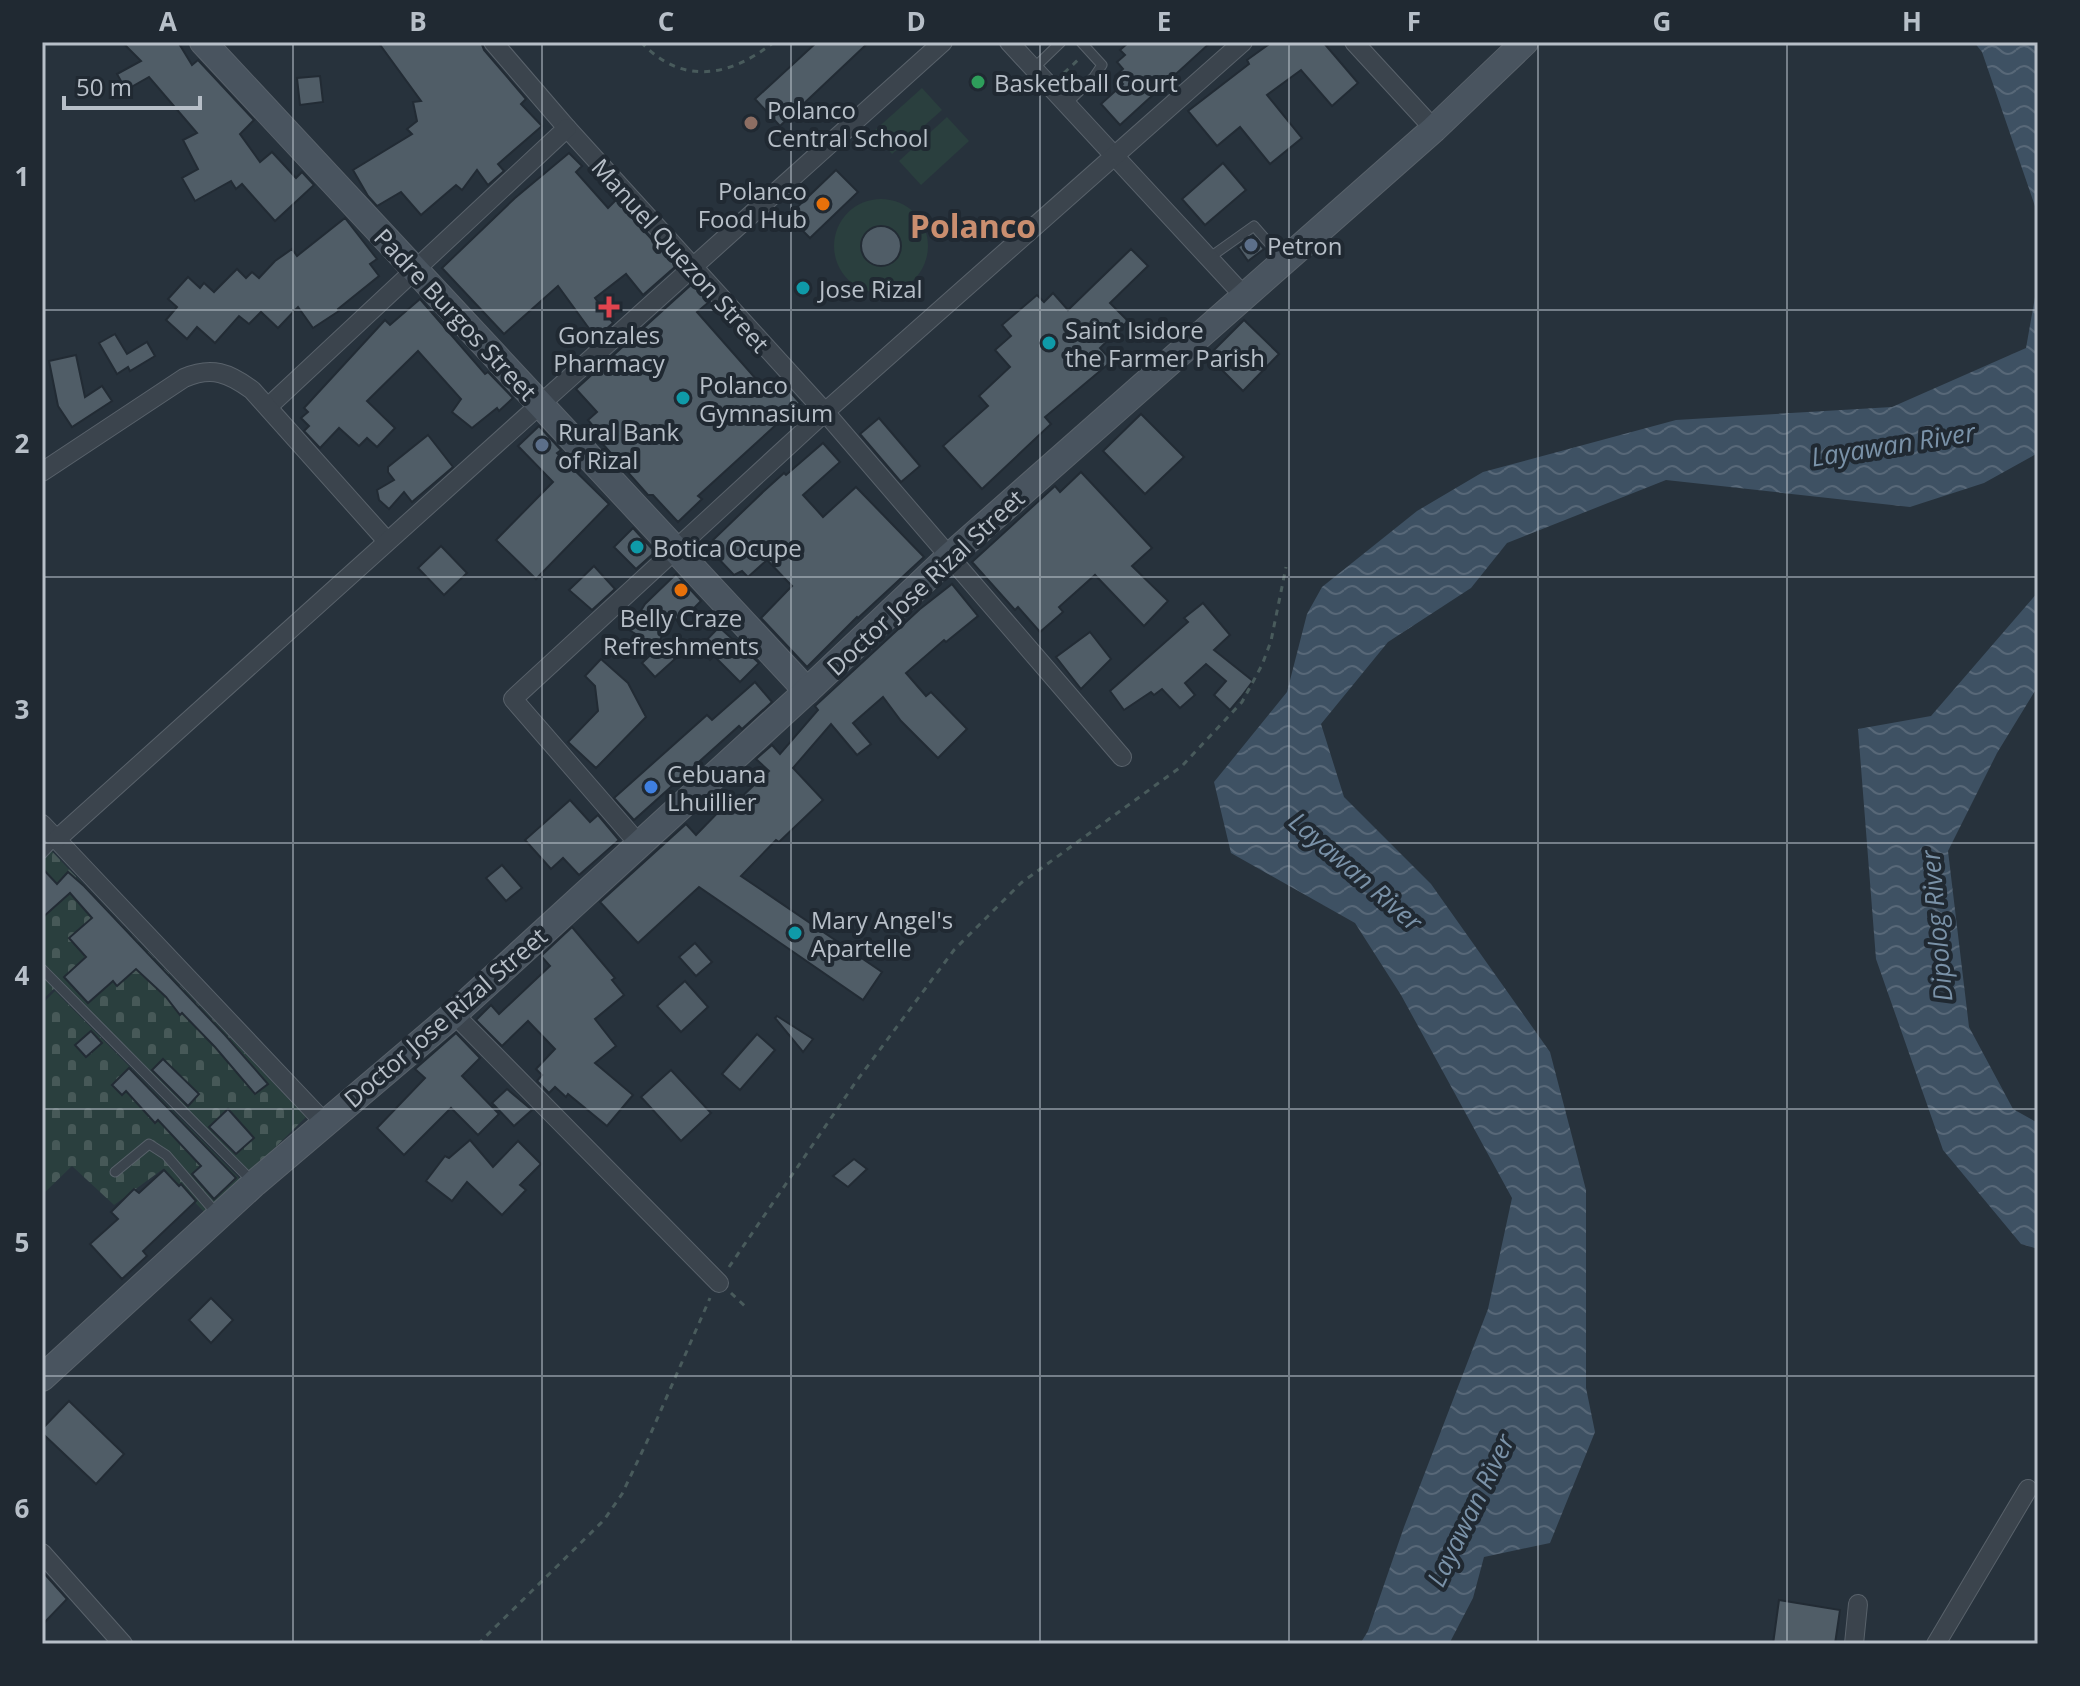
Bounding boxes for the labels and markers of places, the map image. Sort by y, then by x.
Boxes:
place label: Basketball Court [994,66,1178,99]
marker: Basketball Court [969,73,987,91]
place label: Polanco Central School [767,93,929,154]
marker: Polanco Central School [742,114,760,132]
place label: Polanco Food Hub [698,174,807,235]
marker: Polanco Food Hub [814,195,832,213]
place label: Petron [1267,229,1342,262]
marker: Petron [1242,236,1260,254]
place label: Jose Rizal [817,272,923,305]
marker: Jose Rizal [794,279,812,297]
marker: Gonzales Pharmacy [600,298,618,316]
place label: Saint Isidore the Farmer Parish [1065,313,1265,374]
place label: Gonzales Pharmacy [553,318,666,379]
marker: Saint Isidore the Farmer Parish [1040,334,1058,352]
place label: Polanco Gymnasium [699,368,833,429]
marker: Polanco Gymnasium [674,389,692,407]
place label: Rural Bank of Rizal [558,415,680,476]
marker: Rural Bank of Rizal [533,436,551,454]
place label: Botica Ocupe [653,531,802,564]
marker: Botica Ocupe [628,538,646,556]
marker: Belly Craze Refreshments [672,581,690,599]
place label: Belly Craze Refreshments [603,601,759,662]
place label: Cebuana Lhuillier [667,757,766,818]
marker: Cebuana Lhuillier [642,778,660,796]
place label: Mary Angel's Apartelle [811,903,953,964]
marker: Mary Angel's Apartelle [786,924,804,942]

